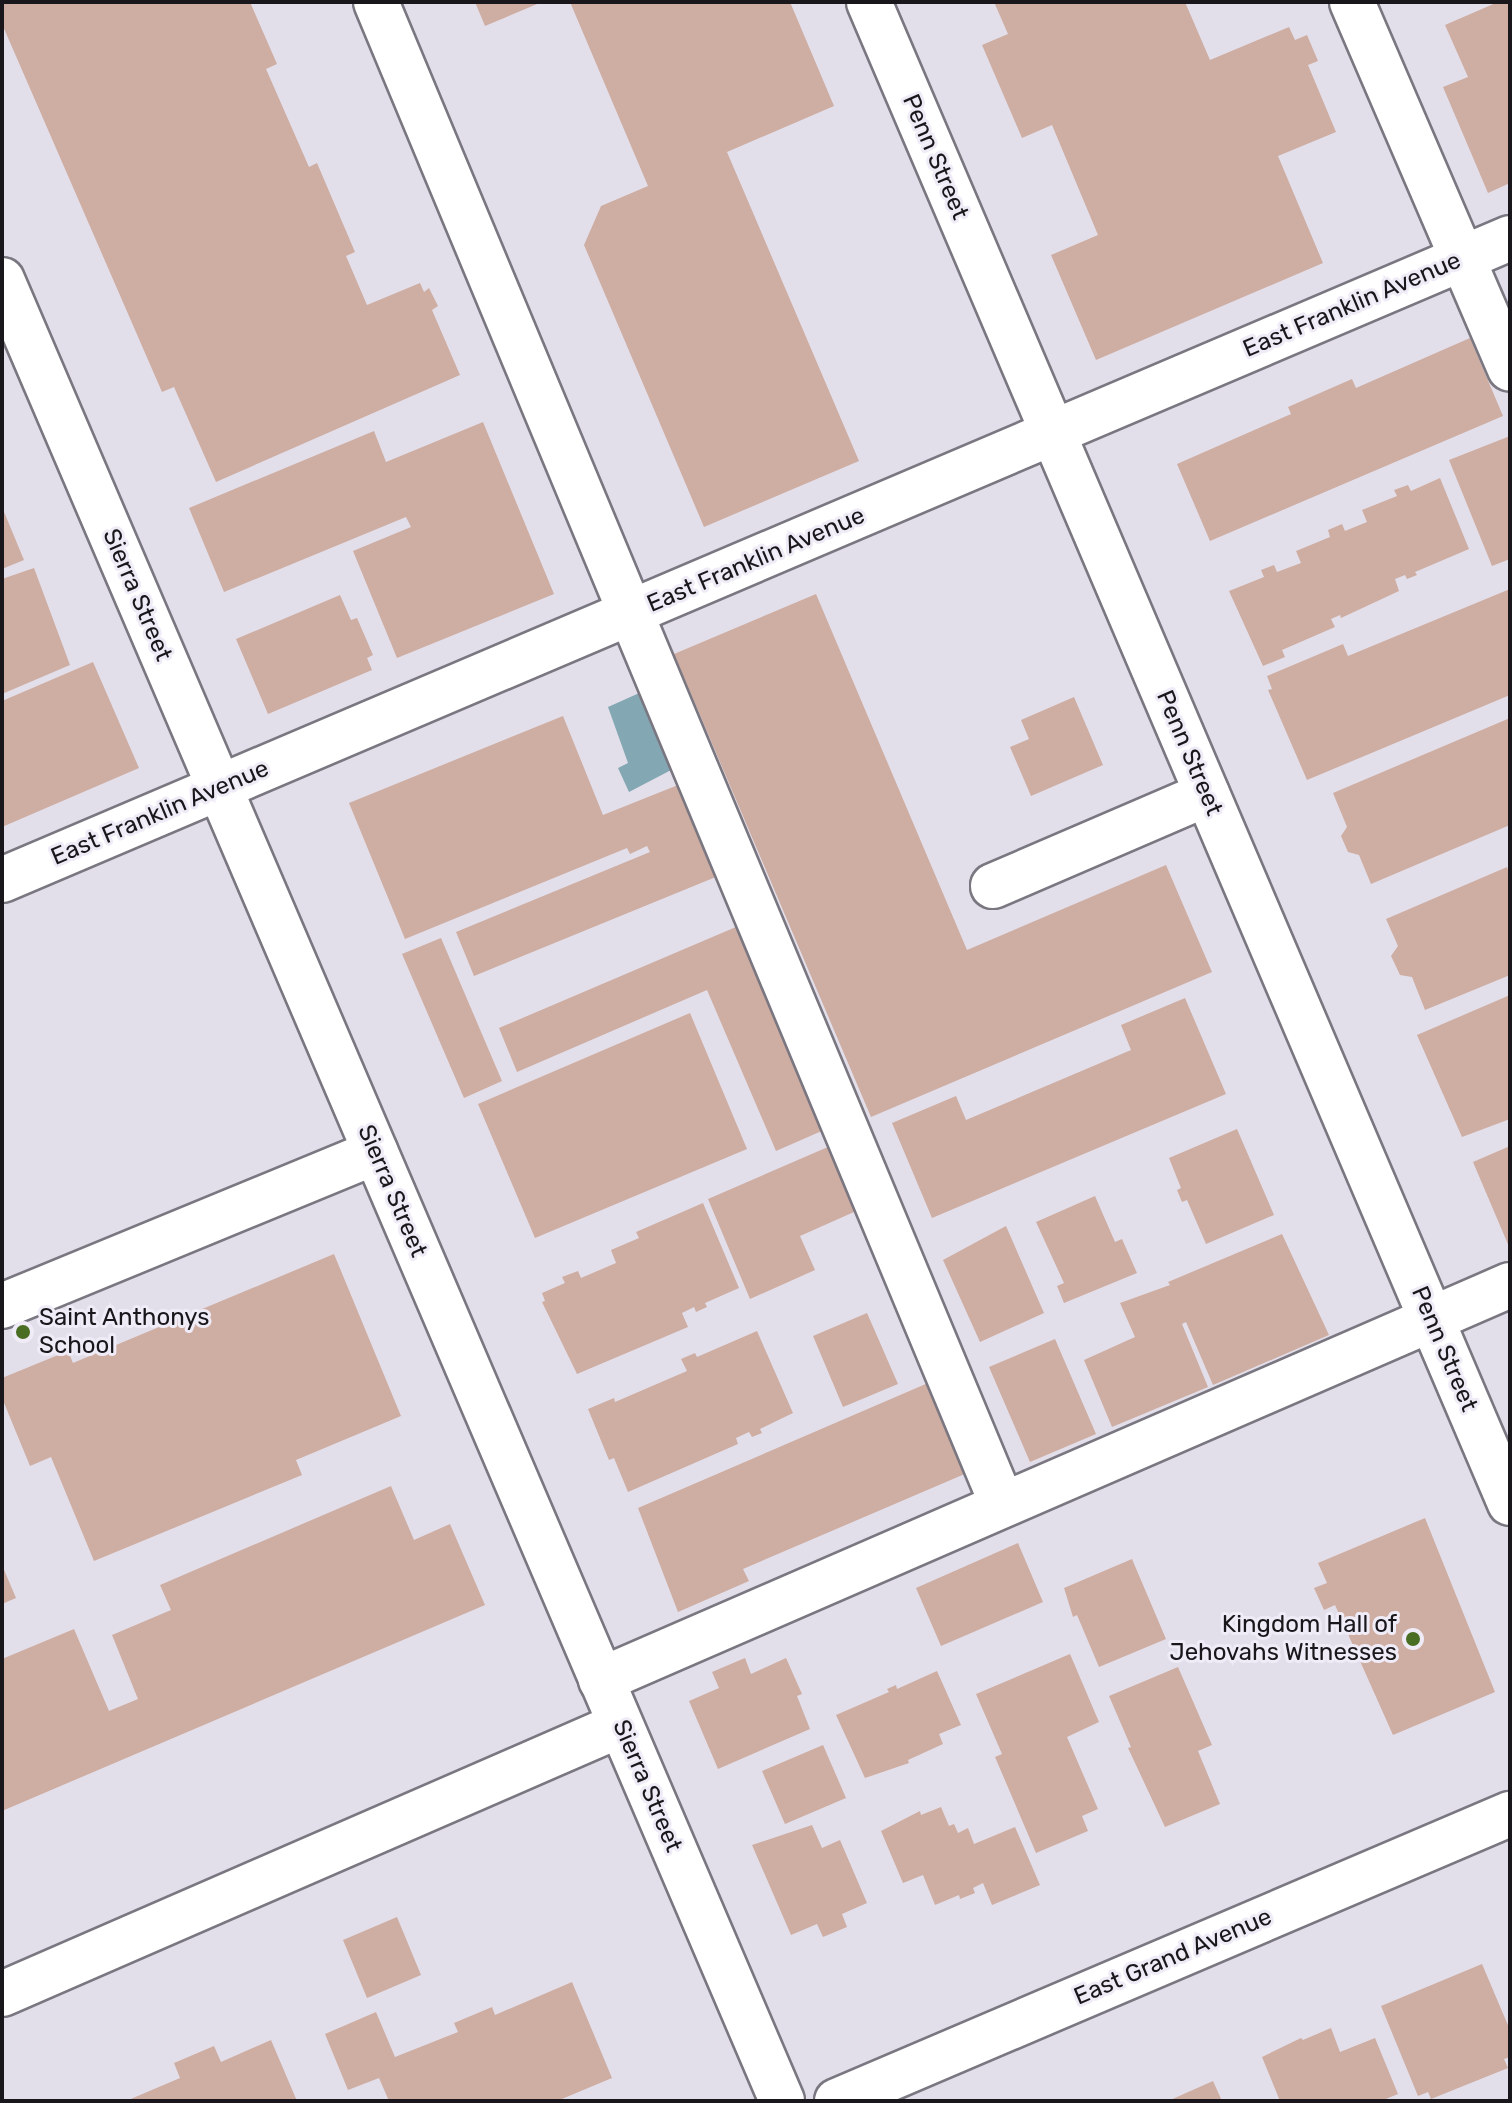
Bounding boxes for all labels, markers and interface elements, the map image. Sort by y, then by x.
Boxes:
street label: Penn Street [896,90,974,224]
street label: East Franklin Avenue [1239,246,1465,364]
street label: East Franklin Avenue [643,501,869,619]
street label: Sierra Street [96,525,178,665]
street label: Penn Street [1150,686,1228,820]
street label: East Franklin Avenue [47,754,273,872]
street label: Sierra Street [351,1121,433,1261]
street label: Penn Street [1405,1282,1483,1416]
place label: Saint Anthonys School [39,1304,210,1360]
marker: Saint Anthonys School [14,1323,32,1341]
place label: Kingdom Hall of Jehovahs Witnesses [1169,1611,1397,1667]
marker: Kingdom Hall of Jehovahs Witnesses [1404,1630,1422,1648]
street label: Sierra Street [606,1716,688,1856]
street label: East Grand Avenue [1070,1902,1276,2012]

